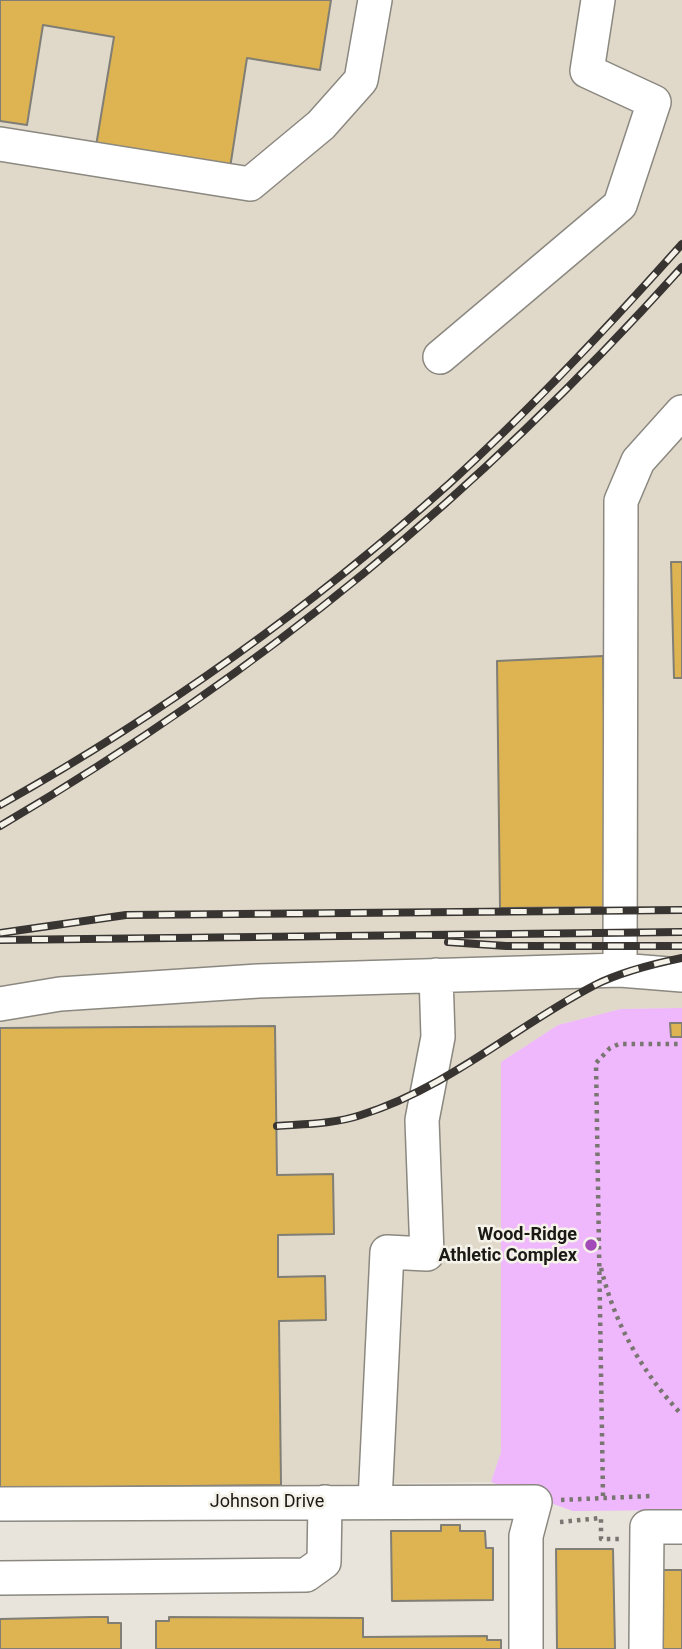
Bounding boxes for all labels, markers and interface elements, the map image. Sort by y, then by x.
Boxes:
place label: Wood-Ridge Athletic Complex [438,1224,577,1266]
marker: Wood-Ridge Athletic Complex [583,1237,599,1253]
street label: Johnson Drive [210,1491,324,1513]

